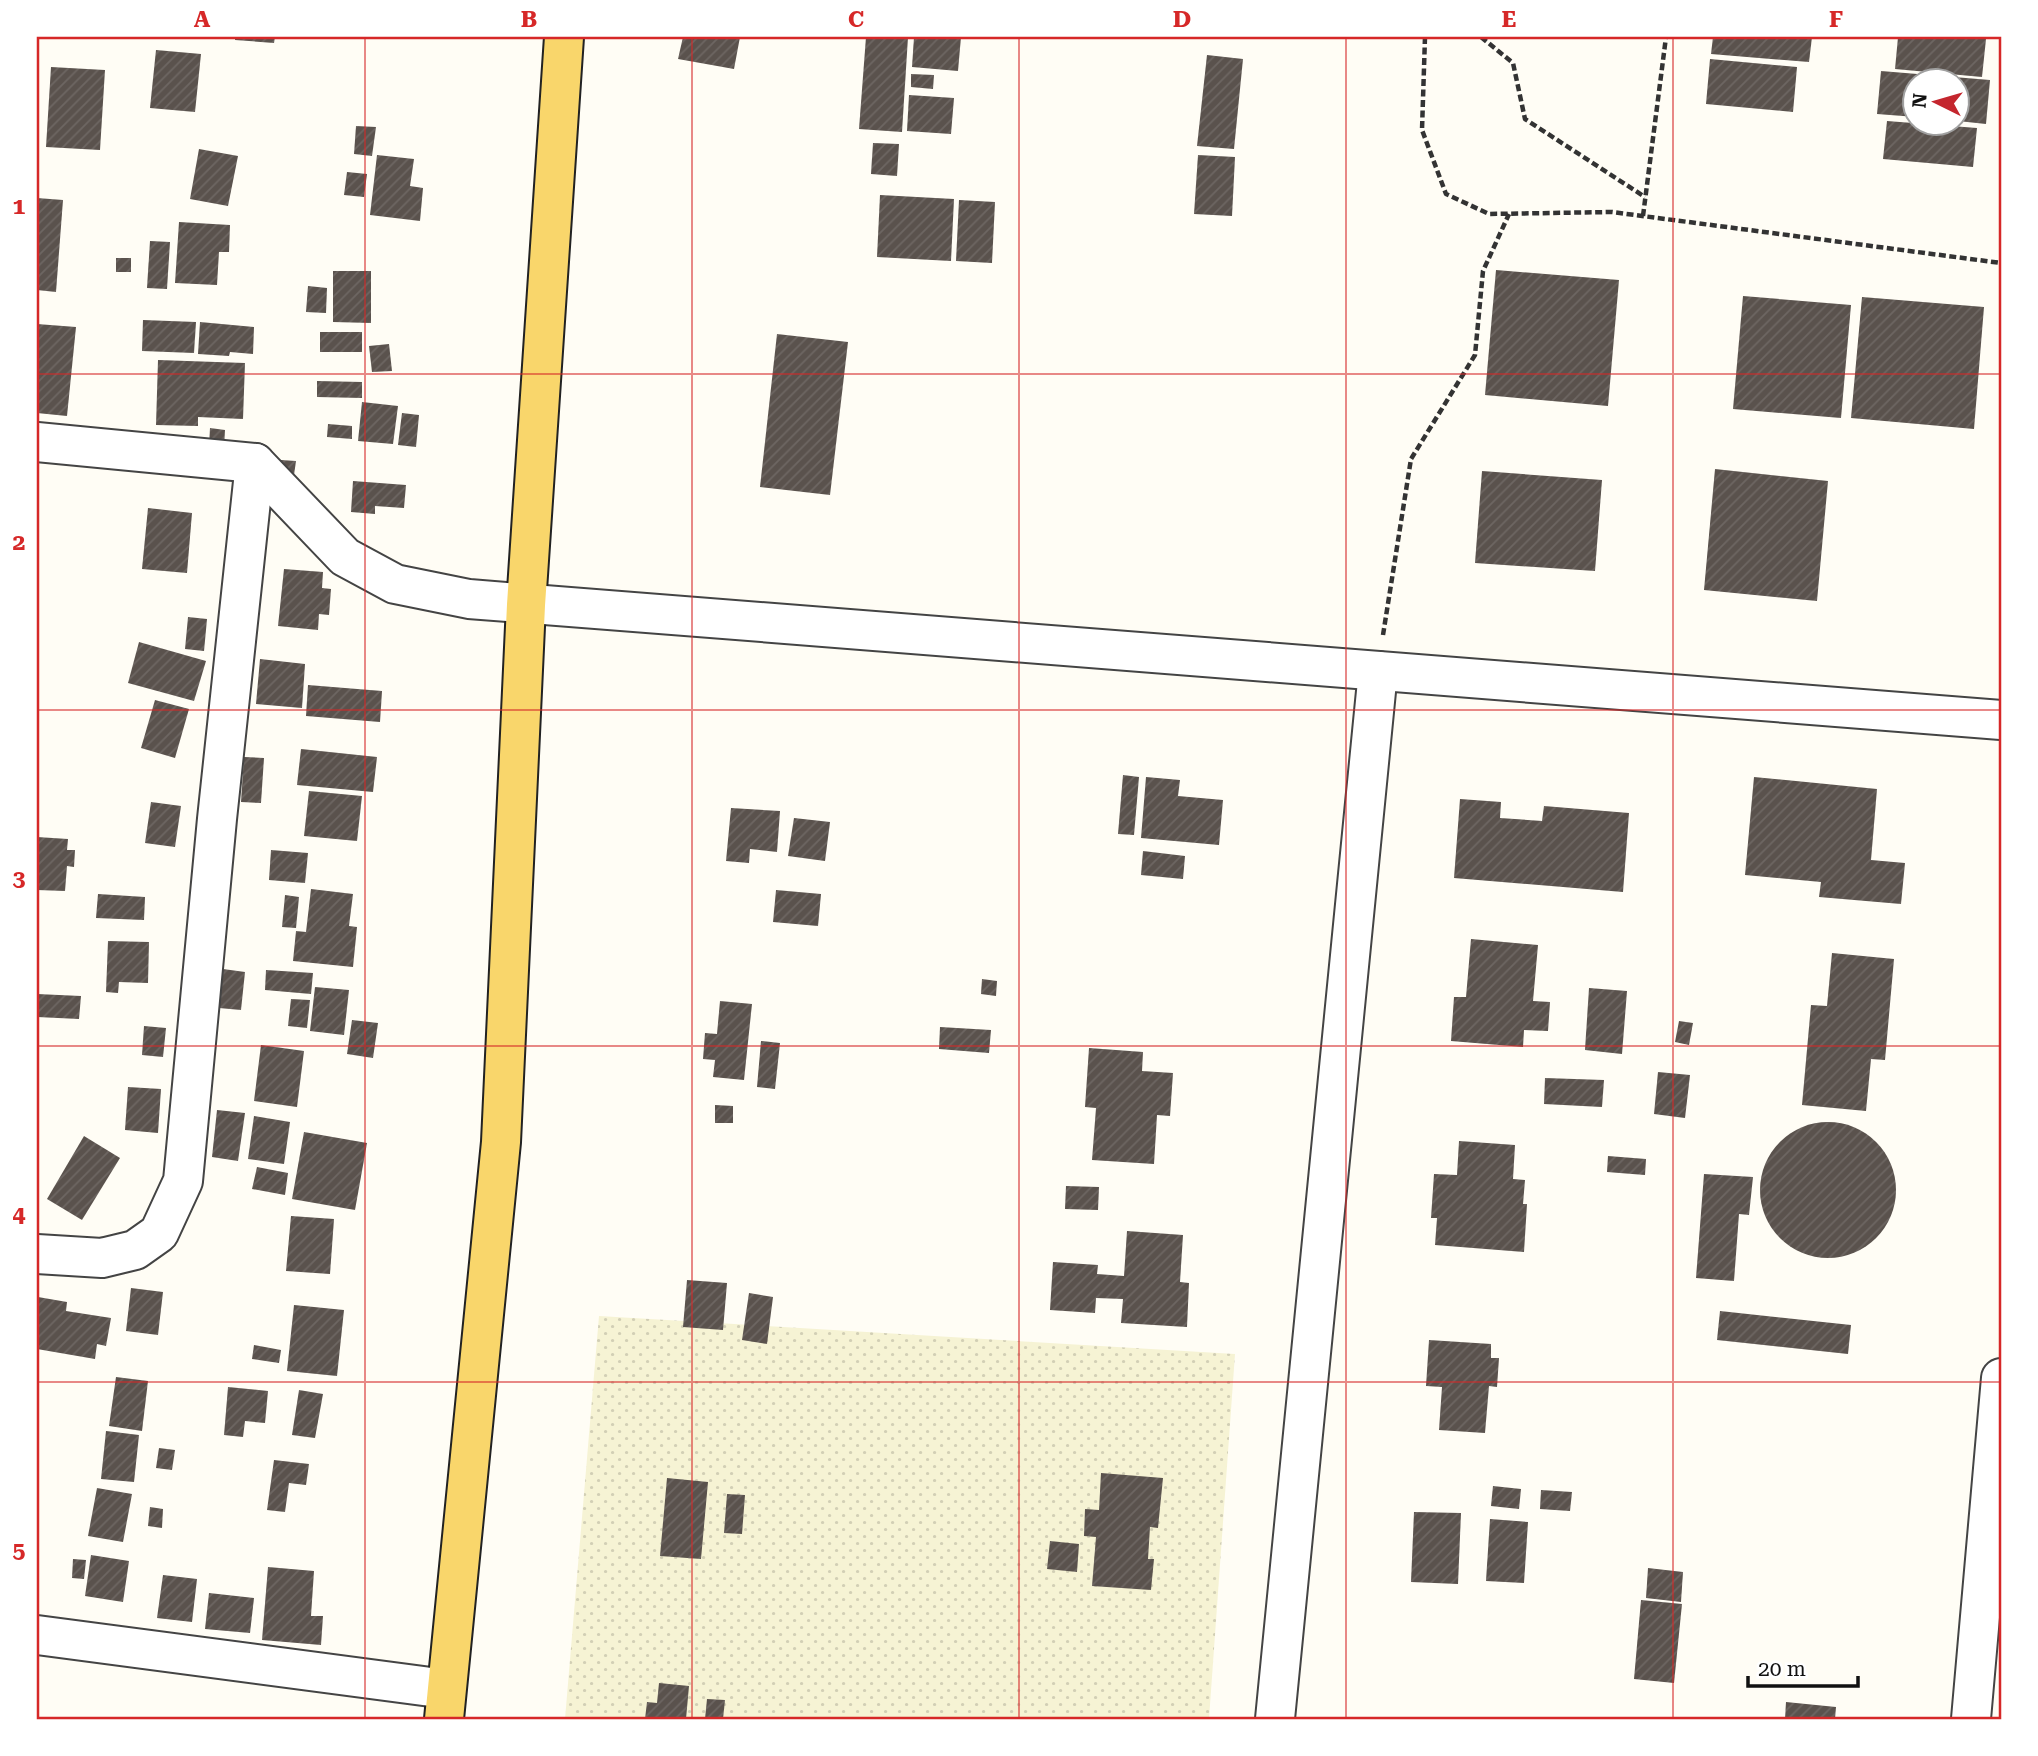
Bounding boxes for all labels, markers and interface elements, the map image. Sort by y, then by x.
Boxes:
text: A [194,6,211,33]
text: B [521,6,537,33]
text: C [848,6,864,33]
text: D [1173,6,1191,33]
text: E [1502,6,1516,33]
text: F [1829,6,1843,33]
north arrow [1902,66,1972,136]
text: N [1907,92,1932,109]
text: 1 [13,193,26,220]
text: 2 [13,529,25,556]
text: 3 [13,865,26,892]
text: 4 [13,1201,26,1228]
text: 5 [13,1537,26,1564]
scale bar [1748,1644,1858,1688]
text: 20 m [1758,1657,1806,1681]

